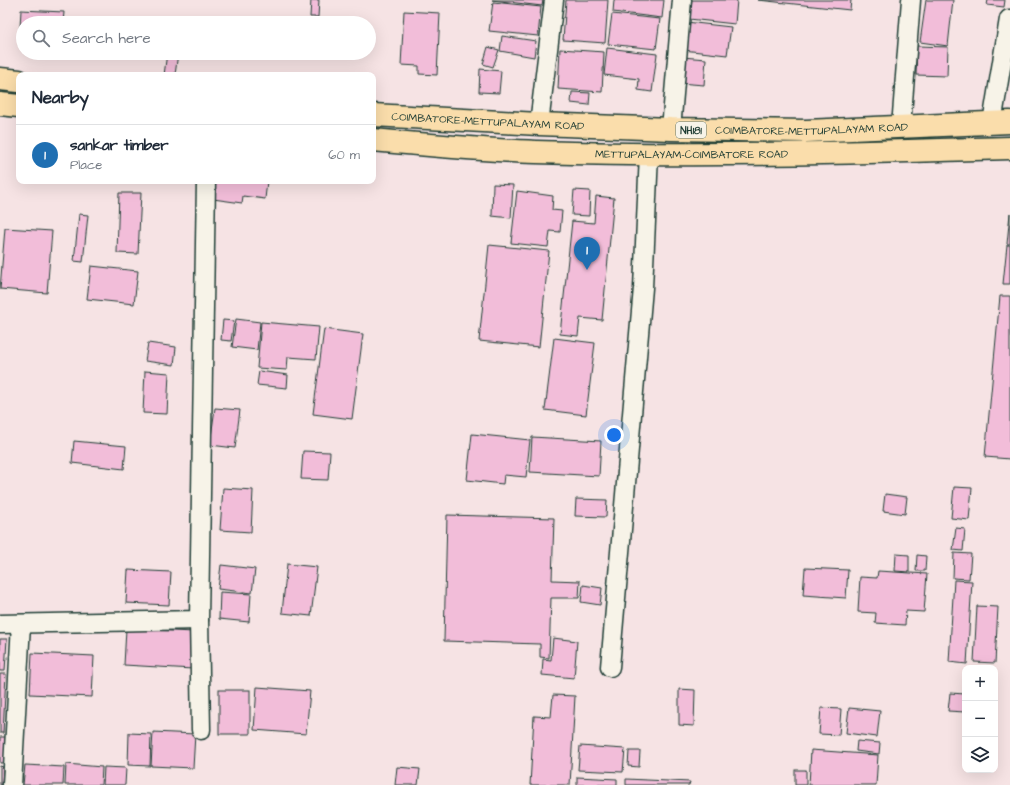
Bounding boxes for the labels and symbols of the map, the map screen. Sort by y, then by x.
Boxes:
street label: COIMBATORE-METTUPALAYAM ROAD [391,109,584,134]
street label: COIMBATORE-METTUPALAYAM ROAD [715,120,908,139]
road number: NH181 [676,122,706,138]
street label: METTUPALAYAM-COIMBATORE ROAD [595,146,788,162]
pin: 1 [574,237,600,270]
your location [604,425,624,445]

